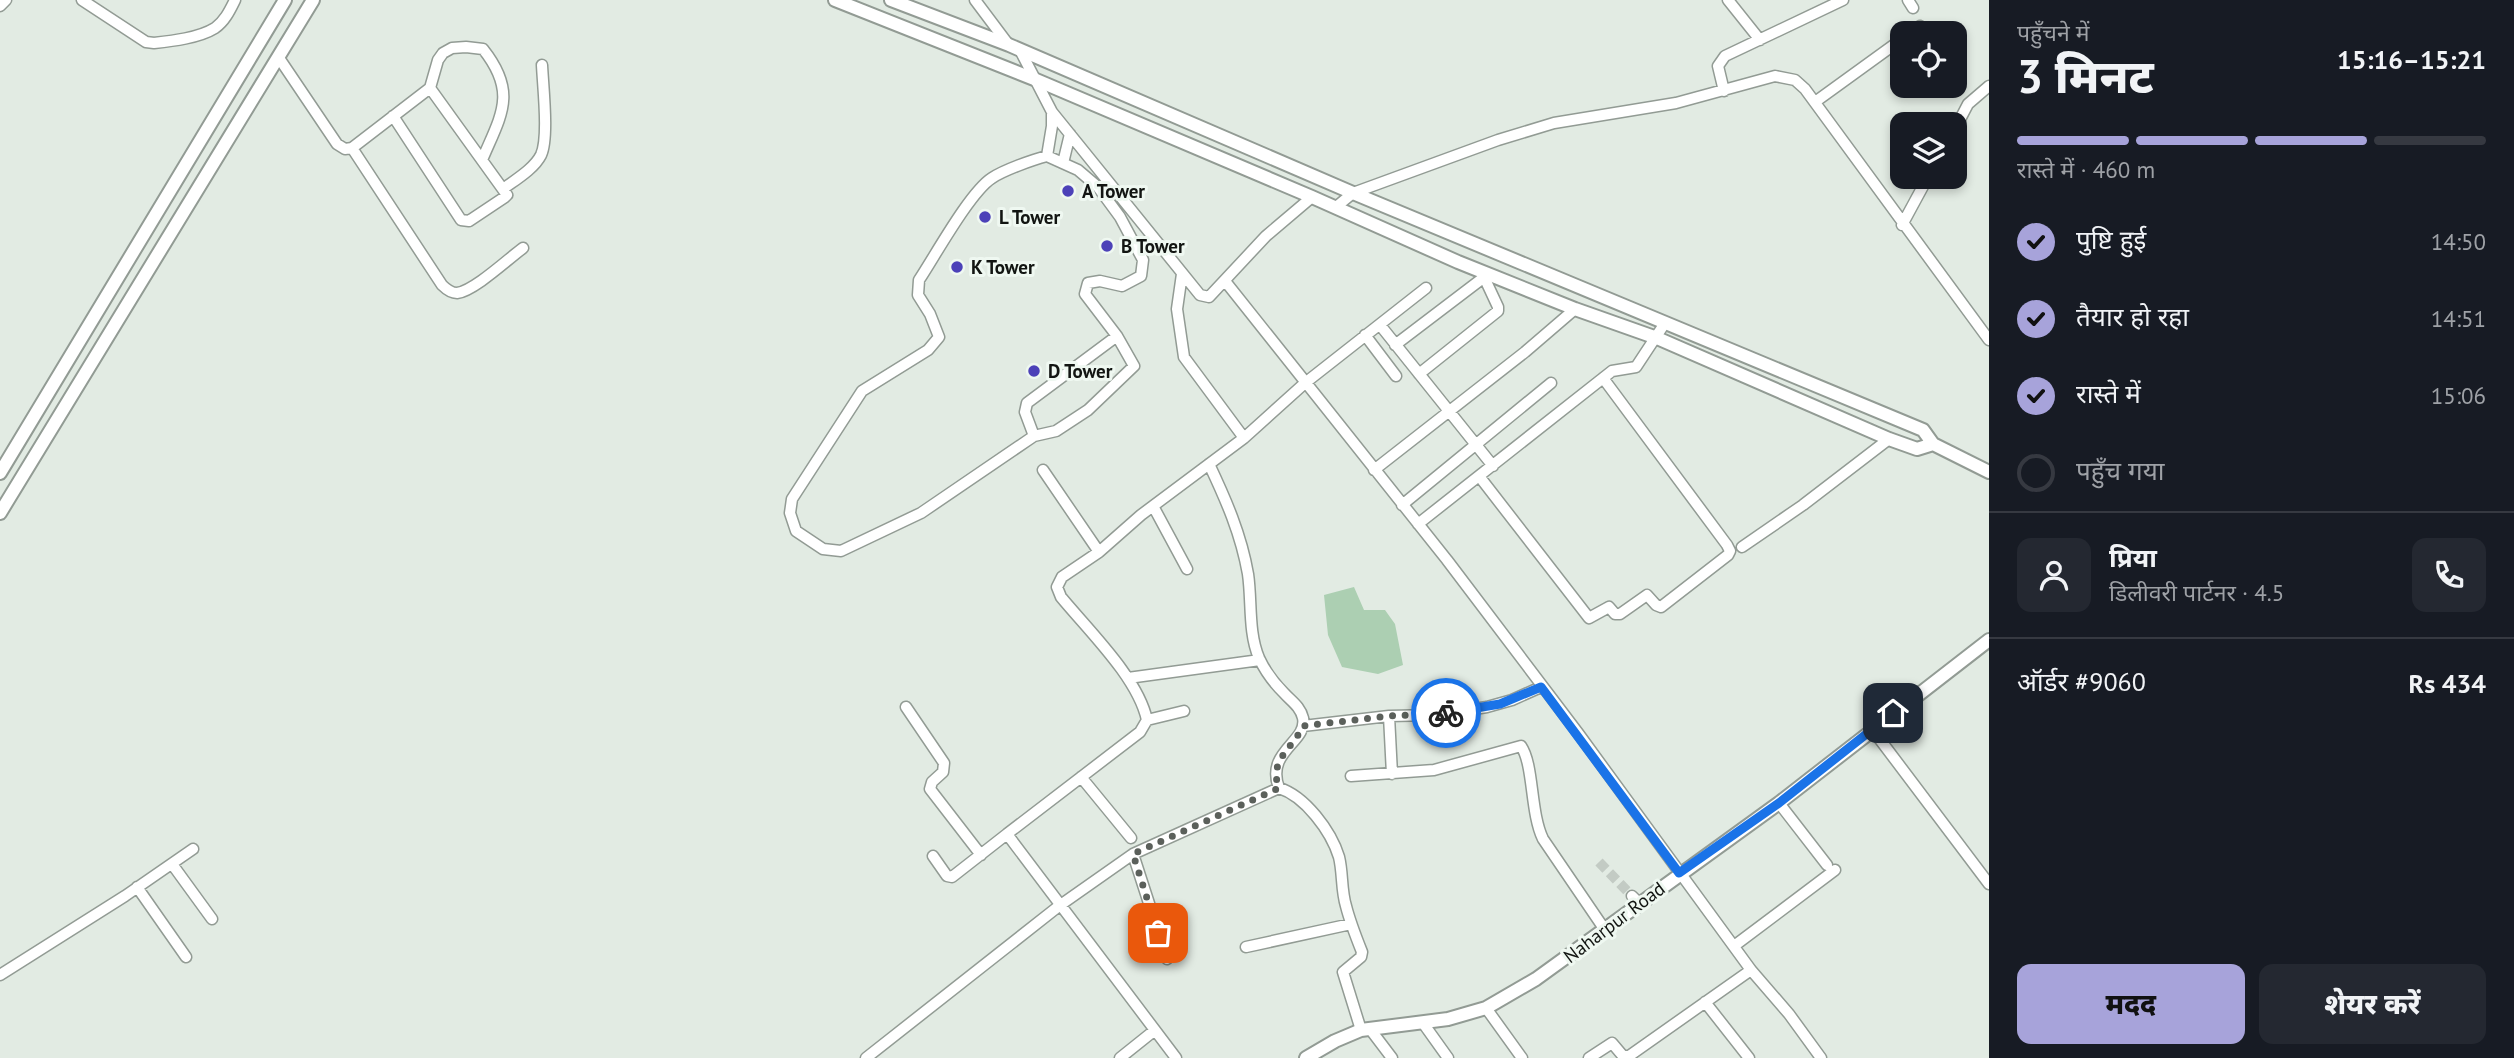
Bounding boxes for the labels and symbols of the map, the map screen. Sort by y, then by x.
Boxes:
place label: A Tower [1082,179,1145,203]
marker: A Tower [1060,183,1076,199]
place label: L Tower [999,205,1060,229]
marker: L Tower [977,209,993,225]
place label: B Tower [1121,234,1185,258]
marker: B Tower [1099,238,1115,254]
place label: K Tower [971,255,1035,279]
marker: K Tower [949,259,965,275]
place label: D Tower [1048,359,1113,383]
marker: D Tower [1026,363,1042,379]
courier [1411,678,1481,748]
pin [1863,683,1923,743]
street label: Naharpur Road [1559,876,1669,968]
pin [1128,903,1188,963]

